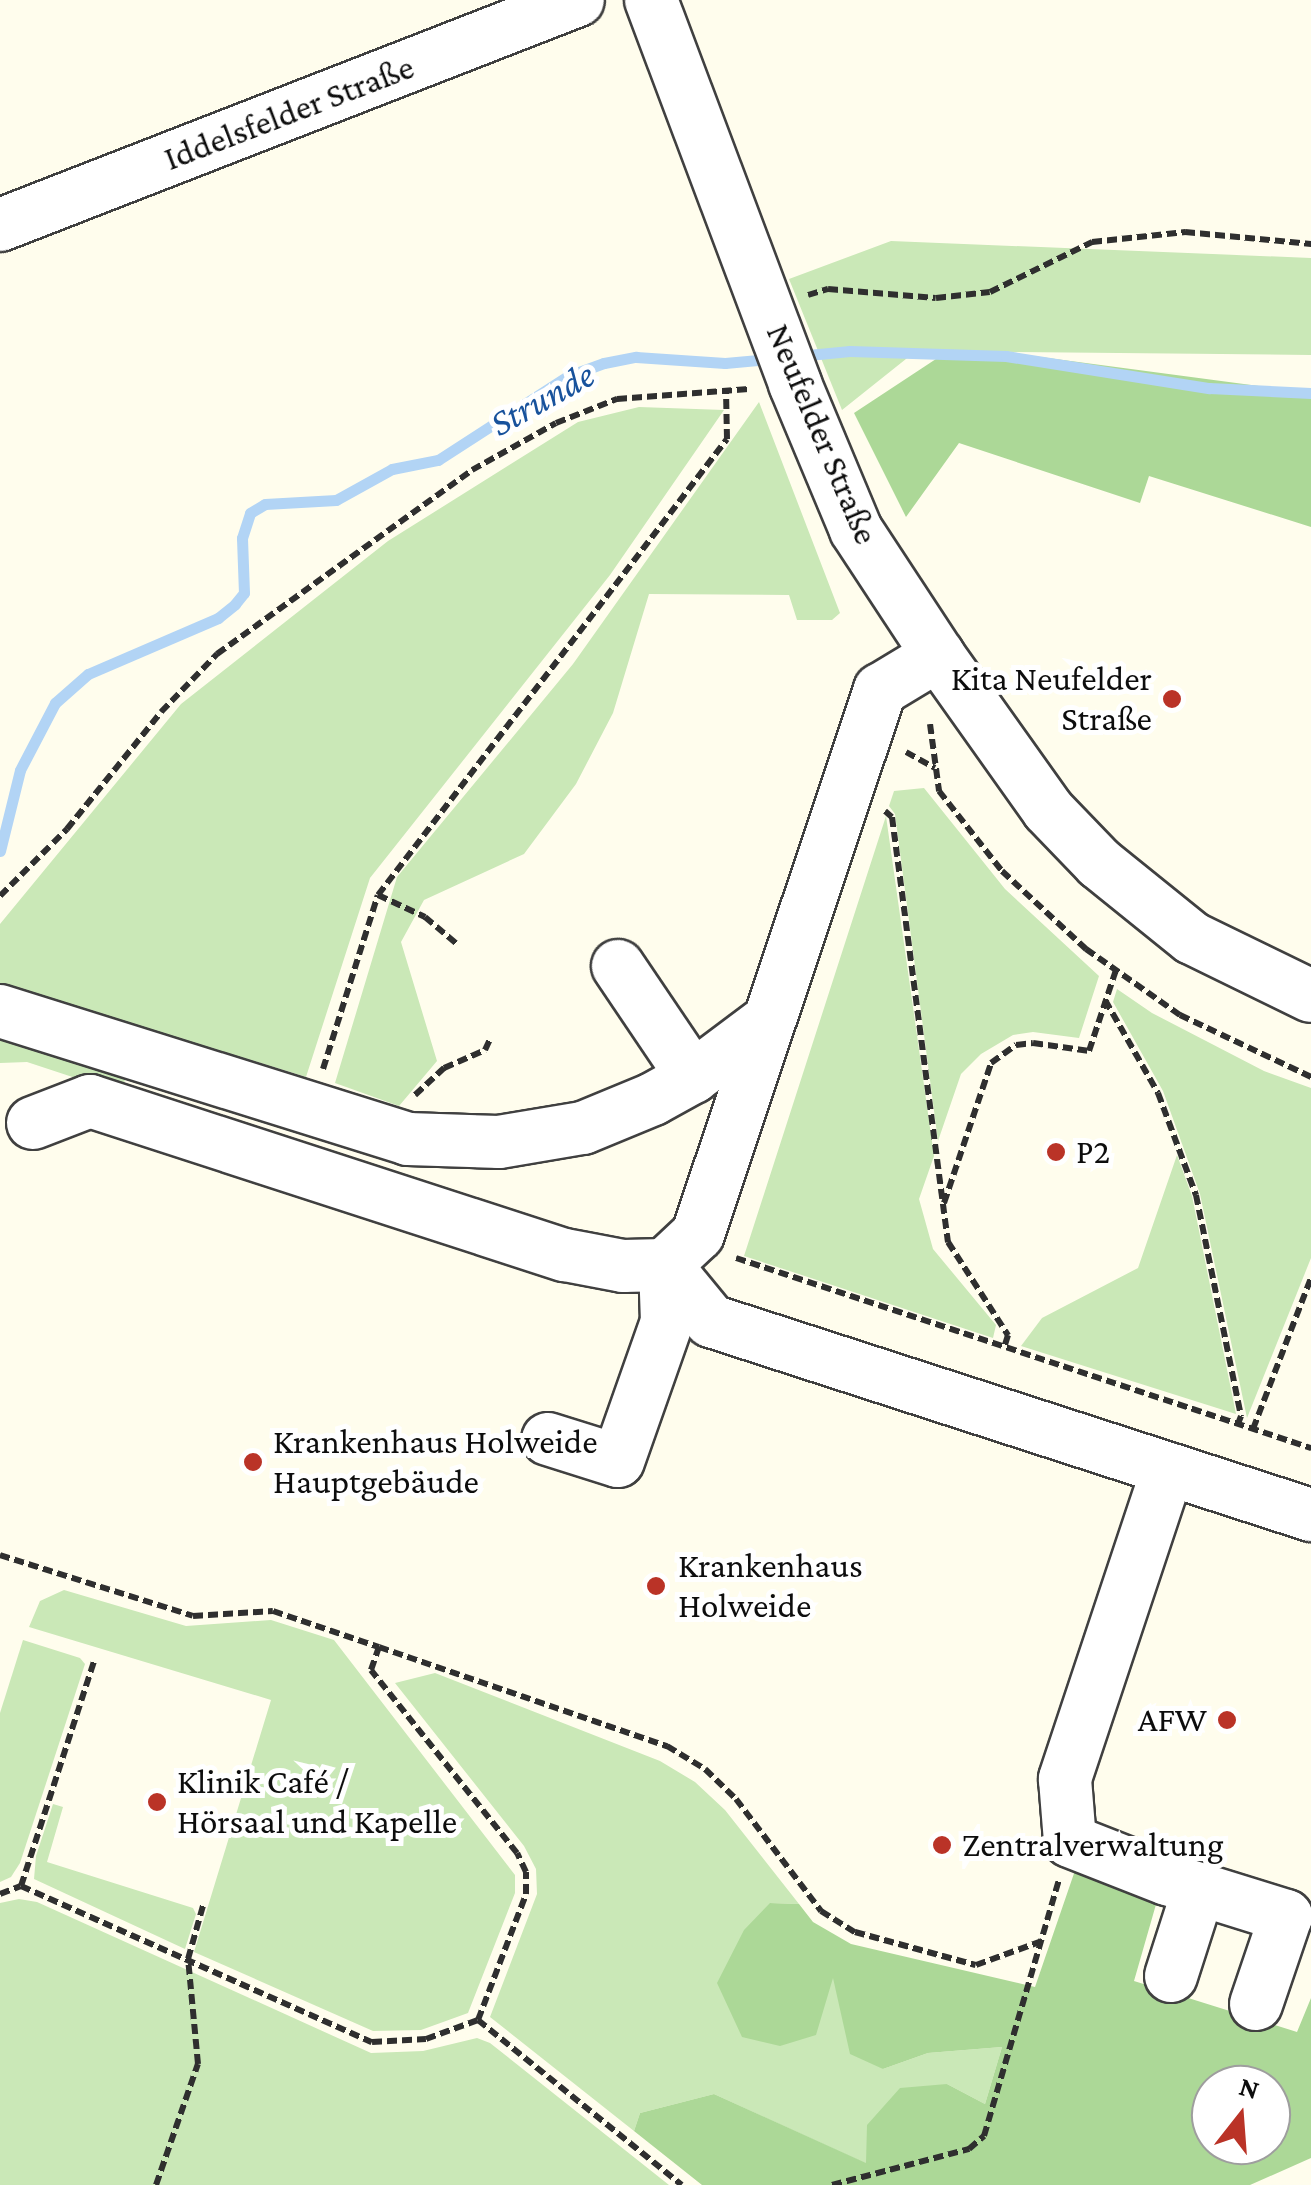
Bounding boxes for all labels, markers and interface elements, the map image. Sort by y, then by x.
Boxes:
street label: Iddelsfelder Straße [158,46,420,180]
street label: Neufelder Straße [757,318,887,550]
water label: Strunde [482,352,602,446]
place label: Kita Neufelder Straße [951,658,1152,740]
marker: Kita Neufelder Straße [1161,688,1183,710]
place label: P2 [1076,1131,1110,1173]
marker: P2 [1045,1141,1067,1163]
place label: Krankenhaus Holweide Hauptgebäude [273,1421,598,1503]
marker: Krankenhaus Holweide Hauptgebäude [242,1451,264,1473]
place label: Krankenhaus Holweide [678,1545,863,1627]
marker: Krankenhaus Holweide [643,1573,669,1599]
place label: AFW [1138,1699,1207,1741]
marker: AFW [1216,1709,1238,1731]
place label: Klinik Café / Hörsaal und Kapelle [177,1761,457,1843]
marker: Klinik Café / Hörsaal und Kapelle [146,1791,168,1813]
place label: Zentralverwaltung [962,1824,1224,1866]
marker: Zentralverwaltung [931,1834,953,1856]
north arrow [1191,2065,1291,2165]
text: N [1236,2070,1263,2105]

